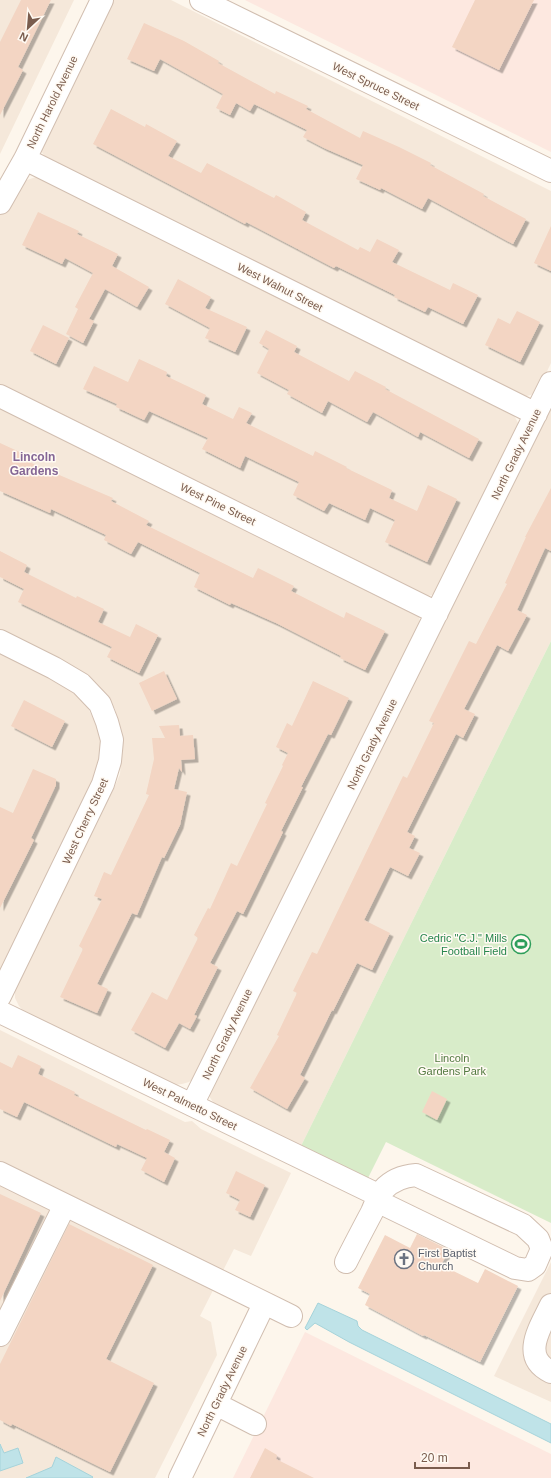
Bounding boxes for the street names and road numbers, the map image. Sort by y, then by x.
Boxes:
street label: North Harold Avenue [24,54,80,150]
street label: West Spruce Street [331,60,421,112]
street label: West Walnut Street [235,260,325,314]
street label: North Grady Avenue [489,407,543,501]
street label: West Pine Street [178,481,258,527]
street label: North Grady Avenue [345,697,399,791]
street label: West Cherry Street [60,776,110,866]
street label: North Grady Avenue [200,987,254,1081]
street label: West Palmetto Street [141,1076,239,1132]
street label: North Grady Avenue [195,1344,249,1438]

